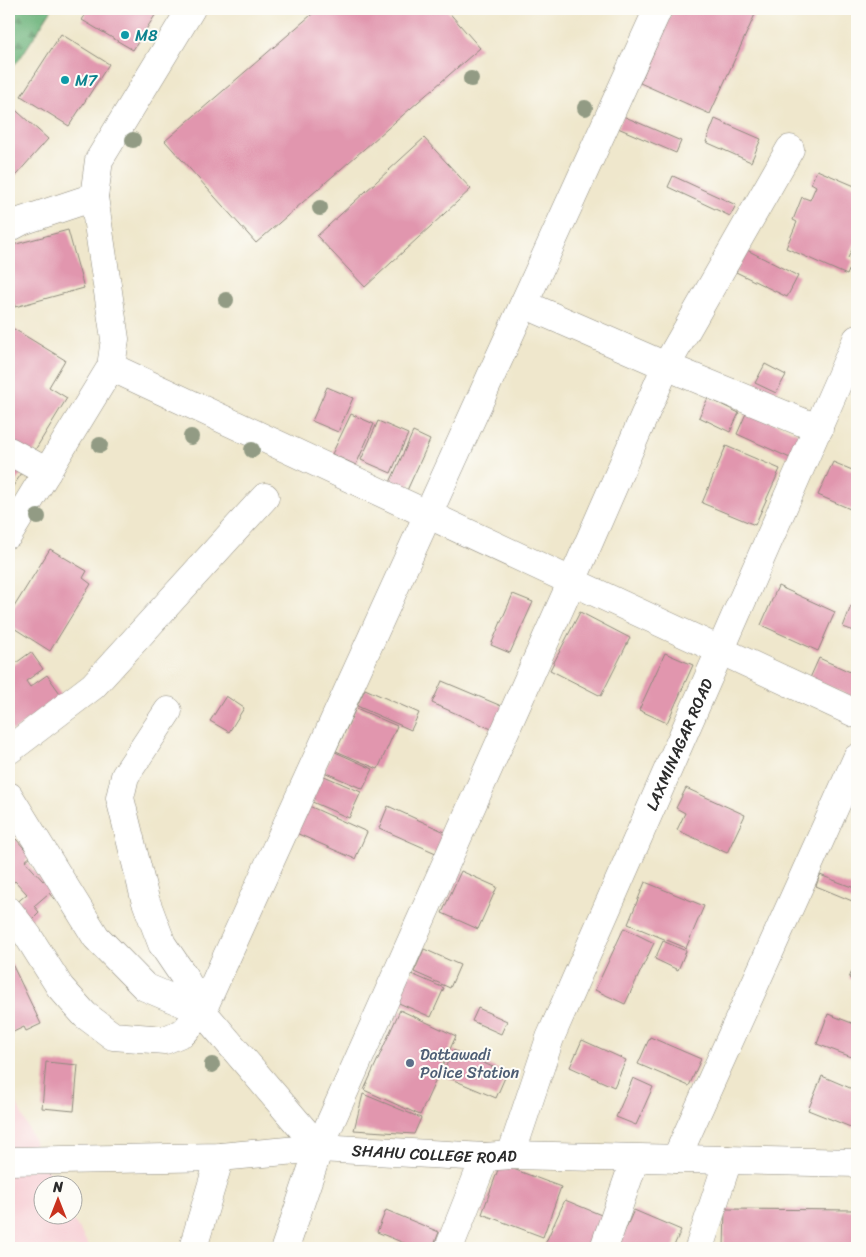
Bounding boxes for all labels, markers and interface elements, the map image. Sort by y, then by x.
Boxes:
place label: M8 [135,21,158,50]
marker: M8 [119,29,131,41]
place label: M7 [75,66,98,95]
marker: M7 [59,74,71,86]
street label: LAXMINAGAR ROAD [637,673,721,815]
place label: Dattawadi Police Station [420,1040,520,1087]
marker: Dattawadi Police Station [404,1057,416,1069]
street label: SHAHU COLLEGE ROAD [351,1135,518,1172]
north arrow [32,1174,82,1224]
text: N [52,1175,63,1200]

